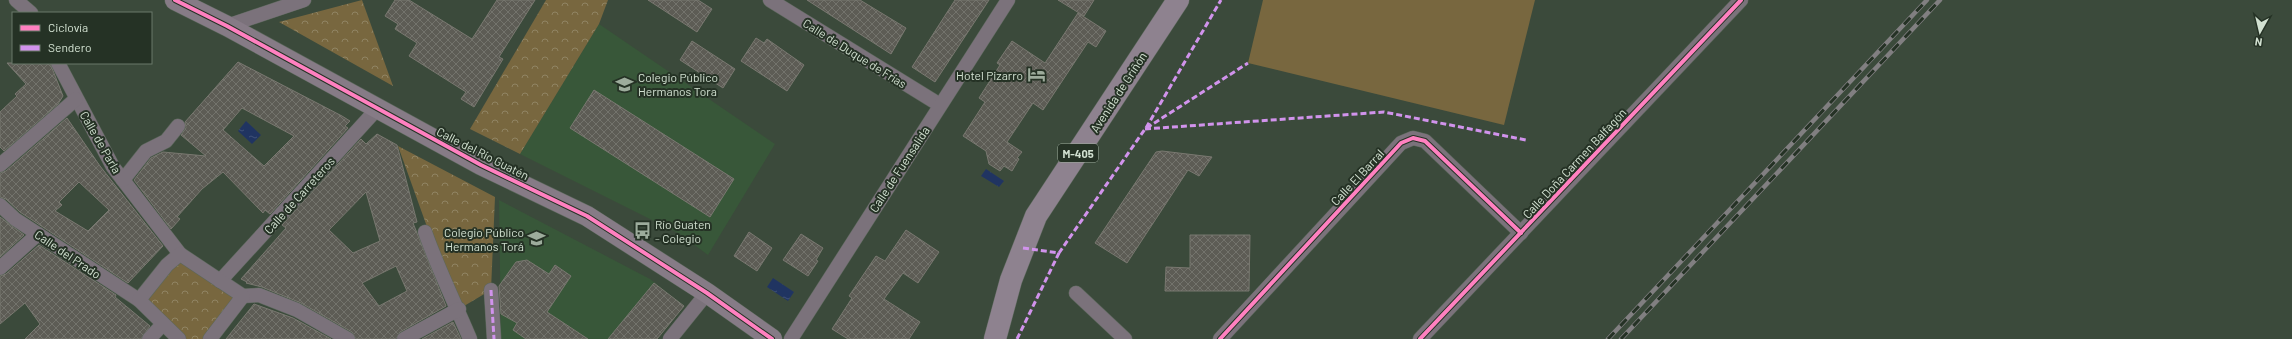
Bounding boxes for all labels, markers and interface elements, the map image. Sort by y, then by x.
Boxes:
legend [12,12,152,64]
north arrow [2240,12,2280,52]
street label: Calle de Duque de Frías [801,15,910,91]
text: Ciclovía [48,20,88,34]
text: N [2254,35,2263,49]
text: Sendero [48,40,92,54]
street label: Avenida de Griñón [1087,49,1149,135]
hotel icon: Hotel Pizarro [1026,65,1046,85]
place label: Hotel Pizarro [956,68,1023,82]
place label: Colegio Público Hermanos Tora [638,70,718,98]
school or university icon: Colegio Público Hermanos Tora [615,74,635,94]
street label: Calle Doña Carmen Balfagón [1519,105,1629,221]
street label: Calle de Parla [78,108,124,176]
street label: Calle del Río Guatén [435,124,531,182]
street label: Calle de Fuensalida [866,124,932,214]
road number: M-405 [1058,144,1098,162]
street label: Calle El Barral [1328,146,1386,208]
street label: Calle de Carreteros [261,154,337,236]
place label: Río Guaten - Colegio [655,217,711,245]
bus stop icon: Río Guaten - Colegio [632,221,652,241]
place label: Colegio Público Hermanos Torá [444,225,524,253]
street label: Calle del Prado [32,227,104,281]
school or university icon: Colegio Público Hermanos Torá [527,229,547,249]

